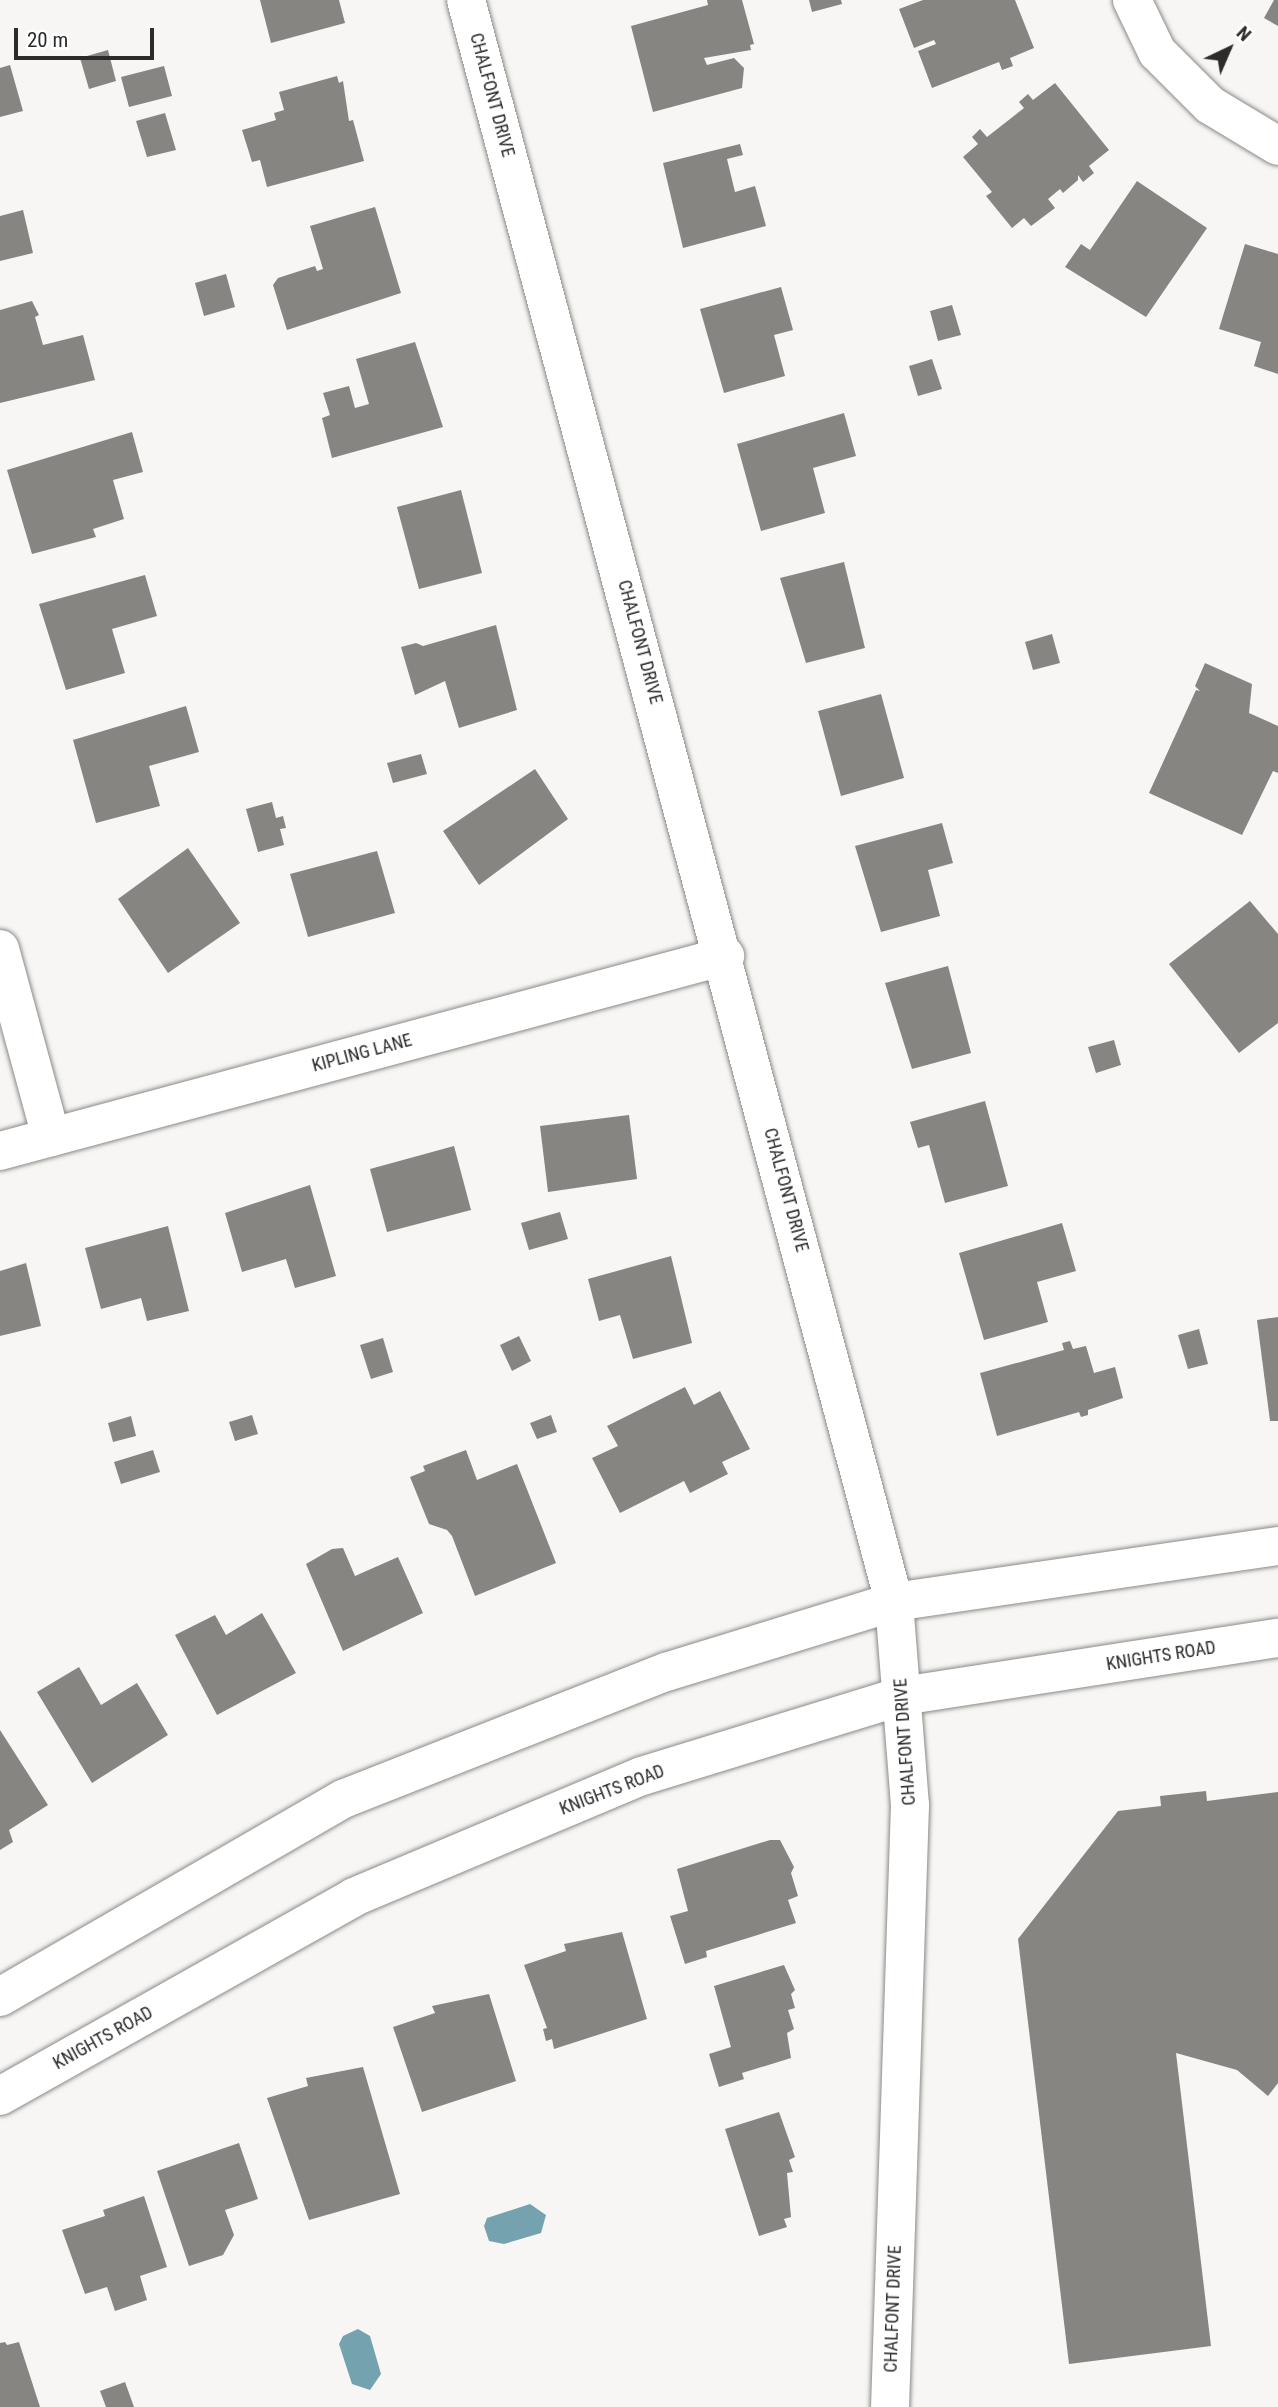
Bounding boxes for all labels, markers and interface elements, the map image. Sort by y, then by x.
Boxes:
scale bar [18,14,158,58]
north arrow [1194,14,1264,84]
text: N [1232,21,1256,46]
text: 20 m [27,28,68,52]
street label: CHALFONT DRIVE [465,31,519,159]
street label: CHALFONT DRIVE [613,578,667,706]
street label: KIPLING LANE [310,1029,414,1077]
street label: CHALFONT DRIVE [759,1126,813,1254]
street label: KNIGHTS ROAD [1105,1637,1217,1675]
street label: CHALFONT DRIVE [890,1678,920,1806]
street label: KNIGHTS ROAD [557,1760,667,1820]
street label: KNIGHTS ROAD [49,2002,157,2074]
street label: CHALFONT DRIVE [880,2245,906,2373]

